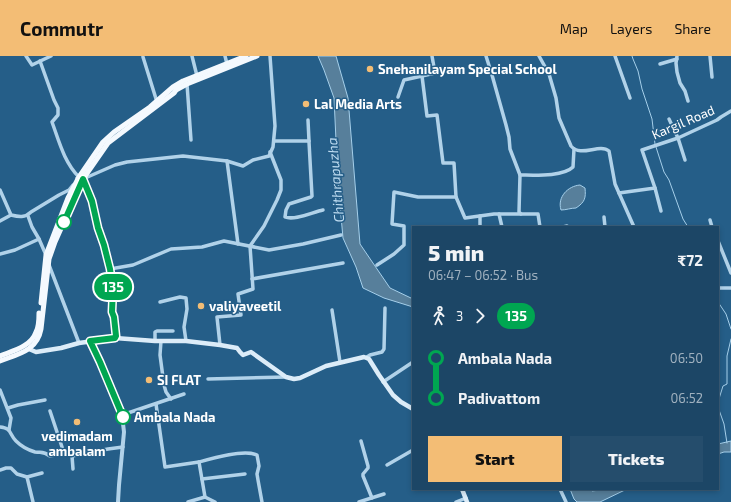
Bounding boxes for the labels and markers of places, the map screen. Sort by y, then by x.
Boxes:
place label: Snehanilayam Special School [378,61,557,77]
marker: Snehanilayam Special School [365,64,375,74]
place label: Lal Media Arts [314,96,402,112]
marker: Lal Media Arts [301,99,311,109]
unlabelled marker [56,214,72,230]
place label: valiyaveetil [209,298,282,314]
marker: valiyaveetil [196,301,206,311]
place label: SI FLAT [157,372,201,388]
marker: SI FLAT [144,375,154,385]
marker: Ambala Nada [115,409,131,425]
place label: Ambala Nada [134,409,216,425]
marker: vedimadam ambalam [72,417,82,427]
place label: vedimadam ambalam [41,428,113,459]

